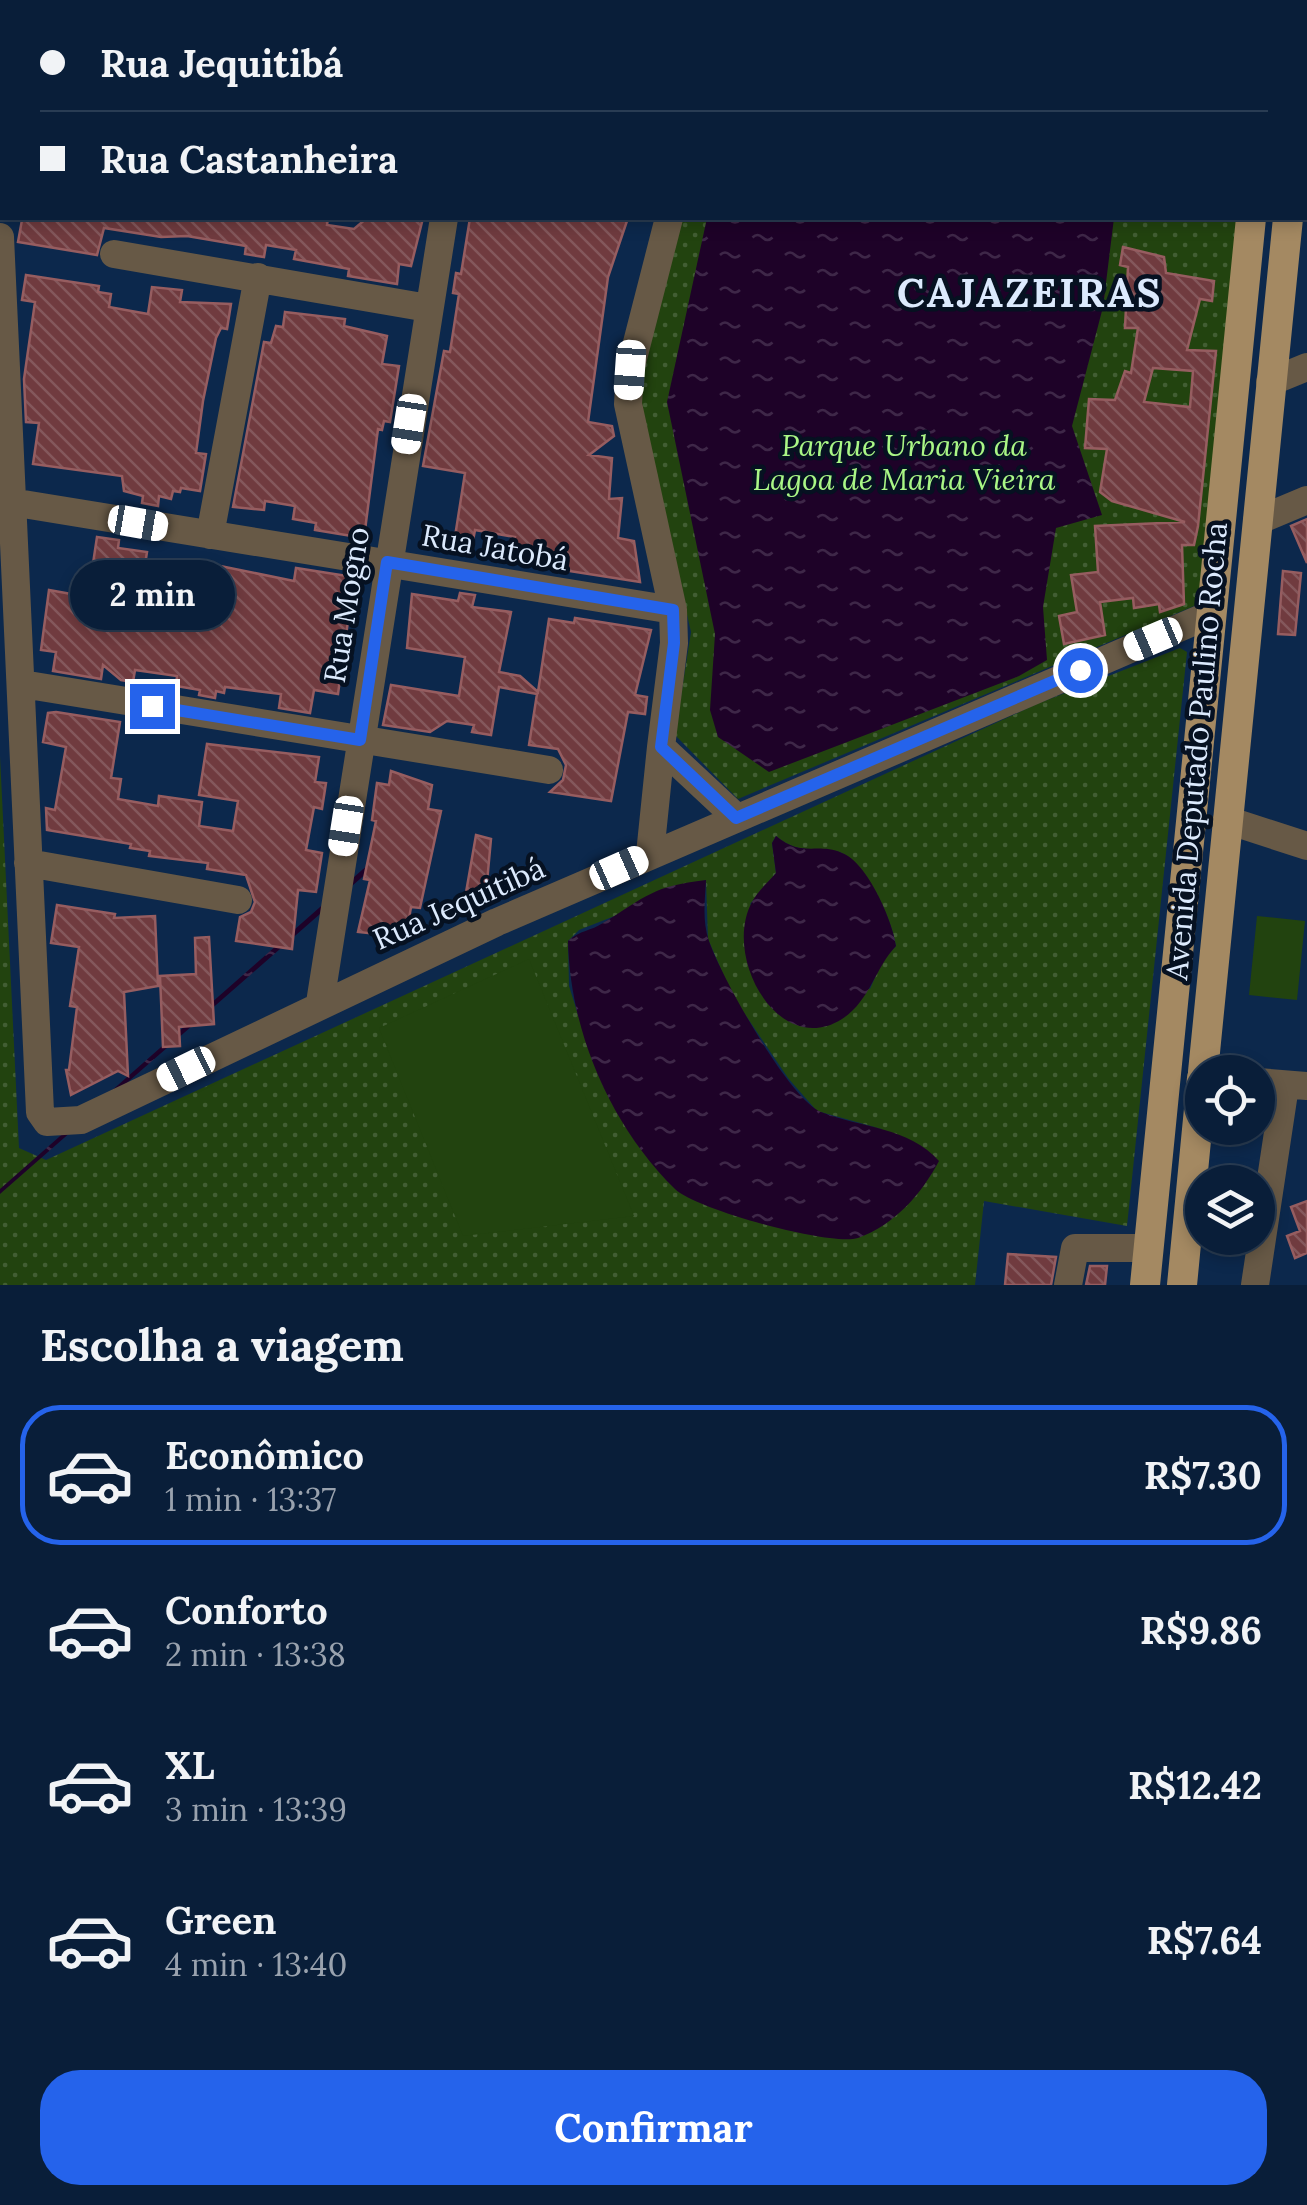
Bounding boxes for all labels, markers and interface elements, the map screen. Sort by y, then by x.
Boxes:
text: Rua Jequitibá [100,39,343,87]
text: Rua Castanheira [100,135,398,183]
district label: CAJAZEIRAS [897,267,1163,318]
car [613,339,647,401]
car [389,392,429,456]
park label: Parque Urbano da Lagoa de Maria Vieira [753,426,1056,498]
car [106,503,170,543]
street label: Rua Jatobá [419,515,571,579]
street label: Avenida Deputado Paulino Rocha [1157,520,1235,982]
street label: Rua Mogno [315,524,378,686]
callout: 2 min [70,561,234,631]
text: 2 min [110,574,195,615]
car [1120,613,1186,665]
route start [1058,648,1103,693]
route end [130,684,175,729]
car [326,794,366,858]
car [585,842,653,894]
street label: Rua Jequitibá [367,848,550,958]
car [152,1042,220,1096]
map controls [1185,1055,1275,1255]
button: locate [1185,1055,1275,1145]
button: layers [1185,1165,1275,1255]
text: Escolha a viagem [40,1316,404,1373]
icon: car [45,1430,135,1520]
text: Econômico [165,1431,364,1479]
text: R$7.30 [1144,1451,1262,1499]
text: 1 min · 13:37 [165,1479,336,1520]
icon: car [45,1585,135,1675]
text: Conforto [165,1586,328,1634]
text: R$9.86 [1140,1606,1262,1654]
text: 2 min · 13:38 [165,1634,346,1675]
icon: car [45,1740,135,1830]
text: XL [165,1741,215,1789]
text: R$12.42 [1128,1761,1262,1809]
text: 3 min · 13:39 [165,1789,347,1830]
icon: car [45,1895,135,1985]
text: Green [165,1896,277,1944]
text: R$7.64 [1147,1916,1262,1964]
text: 4 min · 13:40 [165,1944,347,1985]
button: Confirmar [40,2070,1267,2185]

